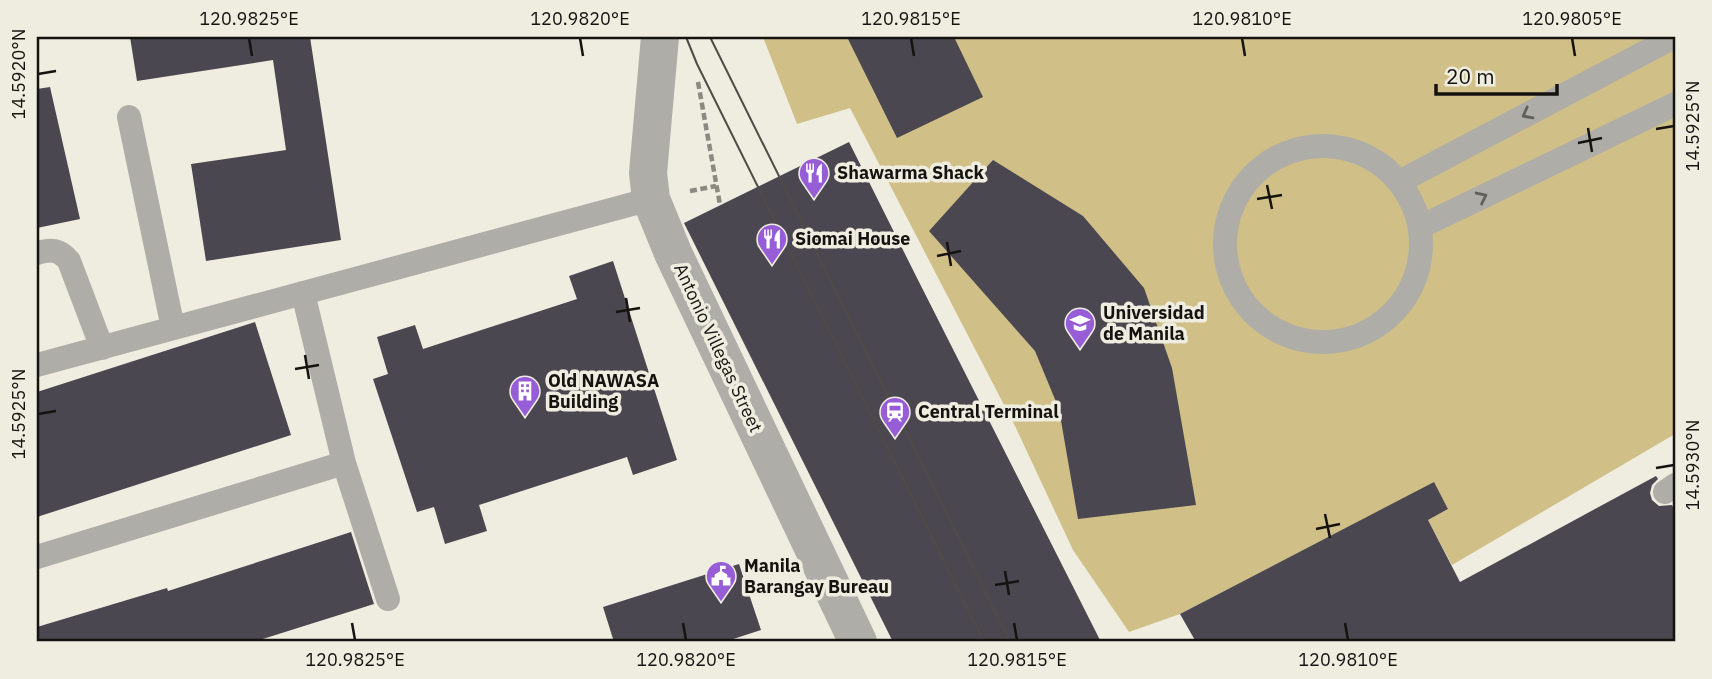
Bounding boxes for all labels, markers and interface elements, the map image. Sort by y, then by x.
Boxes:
text: 120.9825°E [199,7,299,30]
text: 120.9820°E [530,7,630,30]
text: 120.9815°E [861,7,961,30]
text: 120.9810°E [1192,7,1292,30]
text: 120.9805°E [1522,7,1622,30]
text: 14.5920°N [7,29,30,119]
scale bar [1436,52,1556,96]
text: 20 m [1446,62,1495,90]
text: 14.5925°N [1681,81,1704,171]
one-way arrow [1521,106,1534,120]
restaurant icon: Shawarma Shack [797,156,831,200]
place label: Shawarma Shack [837,161,985,184]
one-way arrow [1475,192,1487,206]
restaurant icon: Siomai House [755,222,789,266]
place label: Siomai House [795,227,910,250]
street label: Antonio Villegas Street [669,260,768,436]
place label: Universidad de Manila [1103,301,1205,345]
school or university icon: Universidad de Manila [1063,306,1097,350]
text: 14.5925°N [7,369,30,459]
place label: Old NAWASA Building [548,369,659,413]
building icon: Old NAWASA Building [508,374,542,418]
station icon: Central Terminal [878,395,912,439]
place label: Central Terminal [918,400,1059,423]
text: 14.5930°N [1681,420,1704,510]
place label: Manila Barangay Bureau [744,554,889,598]
public building icon: Manila Barangay Bureau [704,559,738,603]
text: 120.9825°E [305,648,405,671]
text: 120.9820°E [636,648,736,671]
text: 120.9815°E [967,648,1067,671]
text: 120.9810°E [1298,648,1398,671]

